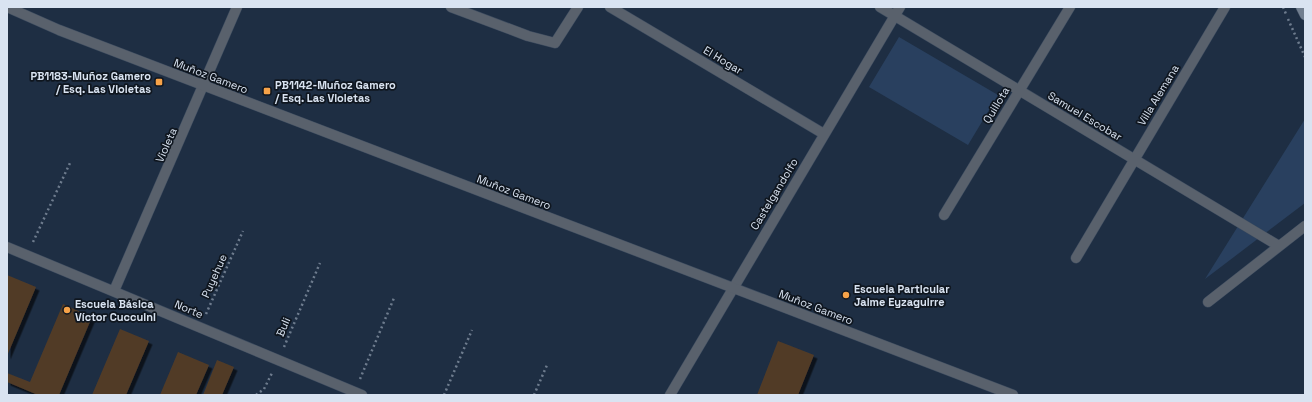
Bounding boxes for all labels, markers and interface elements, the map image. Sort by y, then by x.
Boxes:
street label: El Hogar [701,43,745,77]
street label: Muñoz Gamero [172,55,250,97]
street label: Villa Alemana [1134,61,1182,128]
place label: PB1183-Muñoz Gamero / Esq. Las Violetas [30,69,151,96]
marker: PB1183-Muñoz Gamero / Esq. Las Violetas [154,77,164,87]
place label: PB1142-Muñoz Gamero / Esq. Las Violetas [274,78,396,105]
street label: Quillota [980,84,1013,126]
marker: PB1142-Muñoz Gamero / Esq. Las Violetas [262,86,272,96]
street label: Samuel Escobar [1045,88,1125,144]
street label: Violeta [152,125,180,165]
street label: Castelgandolfo [747,155,801,232]
street label: Muñoz Gamero [475,171,553,213]
street label: Puyehue [198,252,230,300]
place label: Escuela Particular Jaime Eyzaguirre [854,282,950,309]
street label: Muñoz Gamero [777,286,855,328]
marker: Escuela Particular Jaime Eyzaguirre [841,290,851,300]
place label: Escuela Básica Víctor Cuccuini [75,297,156,324]
street label: Norte [173,297,205,321]
marker: Escuela Básica Víctor Cuccuini [62,305,72,315]
street label: Buli [273,315,293,339]

